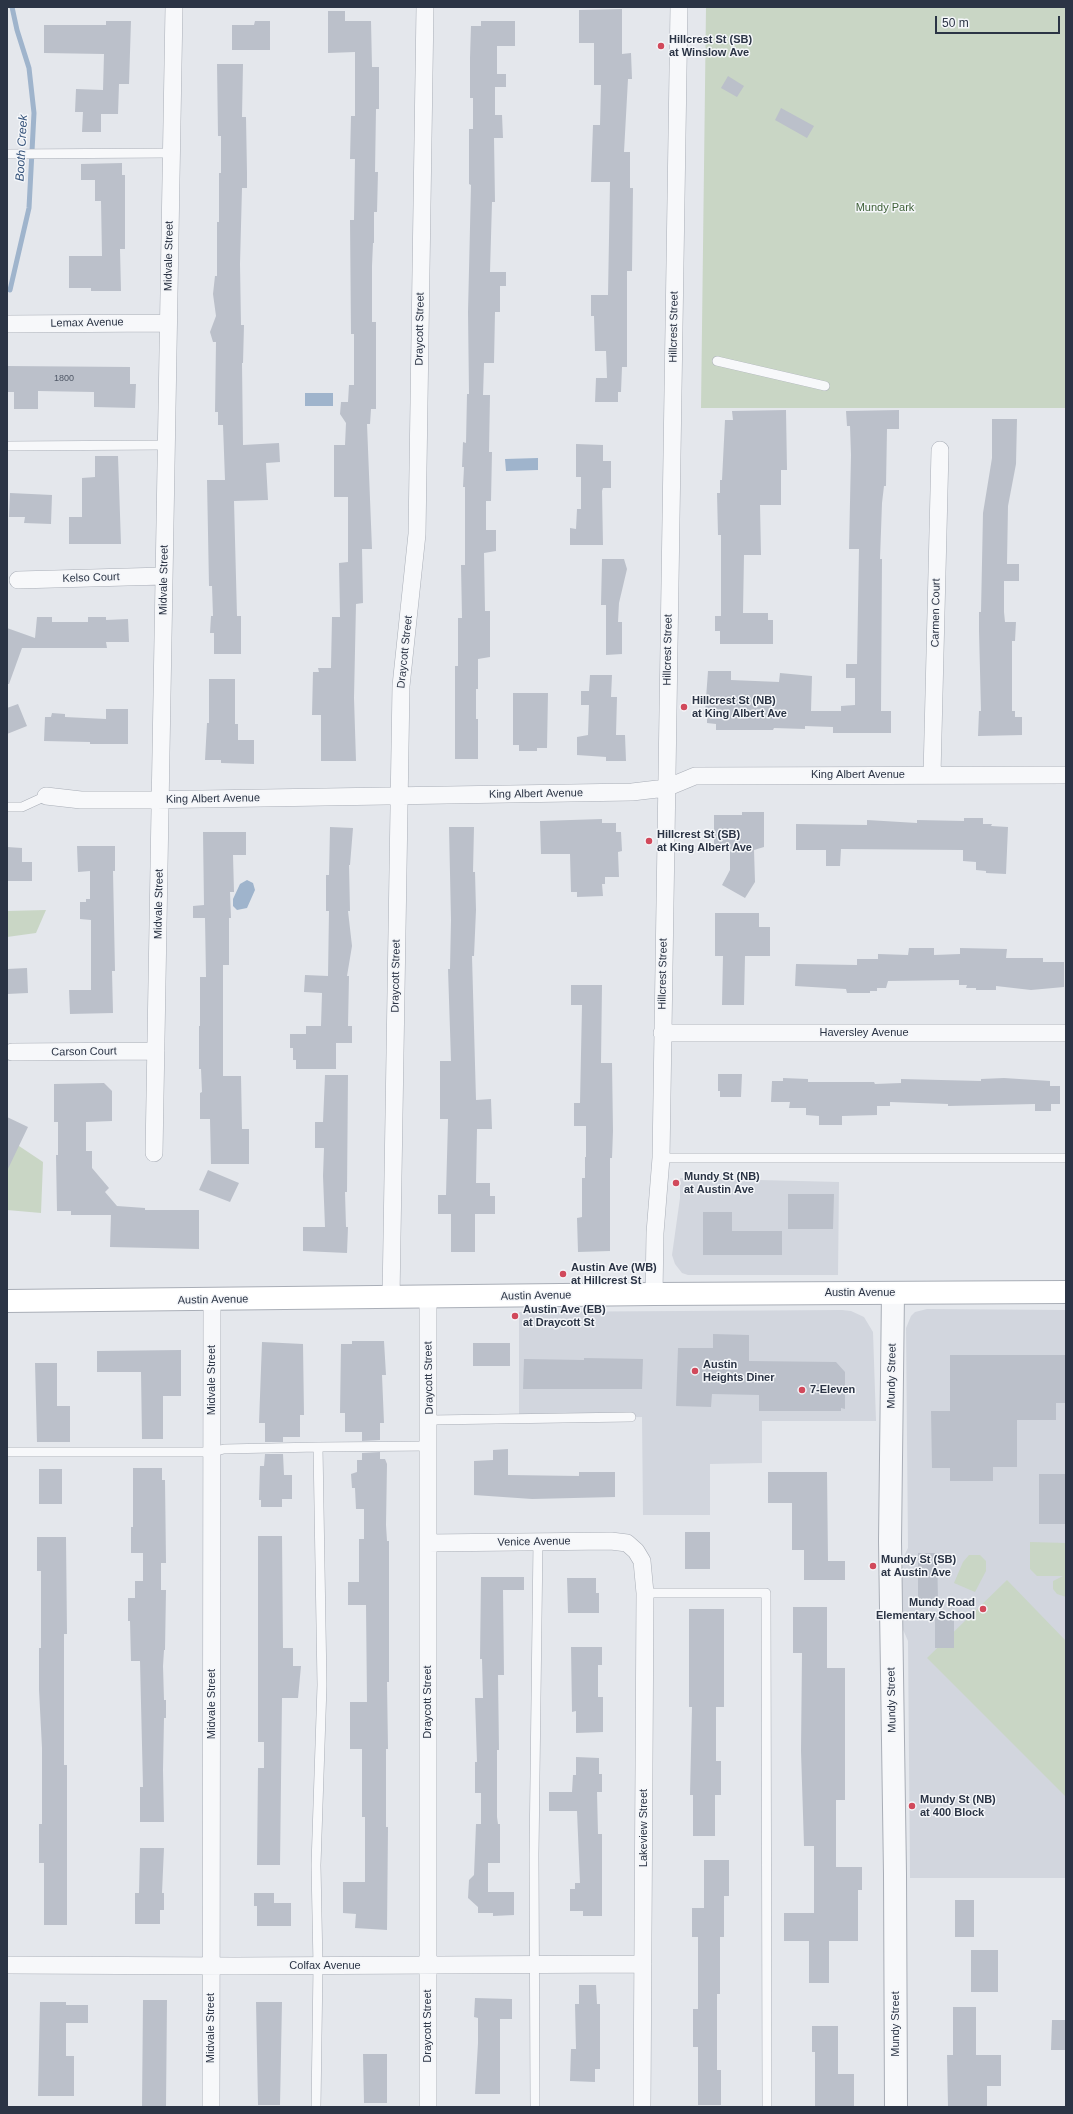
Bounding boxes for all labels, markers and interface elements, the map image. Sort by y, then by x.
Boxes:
scale bar [937,8,1062,34]
text: 50 m [942,16,969,30]
place label: Hillcrest St (SB) at Winslow Ave [669,33,752,59]
marker: Hillcrest St (SB) at Winslow Ave [656,41,666,51]
water label: Booth Creek [13,114,31,182]
park label: Mundy Park [856,201,914,215]
street label: Midvale Street [162,221,176,291]
street label: Hillcrest Street [667,291,681,363]
street label: Draycott Street [413,292,427,366]
street label: Lemax Avenue [50,316,124,330]
house number: 1800 [54,374,74,384]
street label: Midvale Street [157,545,171,615]
street label: Kelso Court [62,570,120,586]
street label: Carmen Court [929,578,943,648]
street label: Hillcrest Street [661,614,675,686]
street label: Draycott Street [395,615,415,689]
place label: Hillcrest St (NB) at King Albert Ave [692,694,787,720]
marker: Hillcrest St (NB) at King Albert Ave [679,702,689,712]
street label: King Albert Avenue [811,768,905,782]
street label: King Albert Avenue [489,787,583,801]
street label: King Albert Avenue [166,792,260,806]
place label: Hillcrest St (SB) at King Albert Ave [657,828,752,854]
marker: Hillcrest St (SB) at King Albert Ave [644,836,654,846]
street label: Midvale Street [152,869,166,939]
street label: Hillcrest Street [656,938,670,1010]
street label: Draycott Street [389,939,403,1013]
street label: Haversley Avenue [819,1026,909,1040]
street label: Carson Court [51,1045,117,1059]
place label: Mundy St (NB) at Austin Ave [684,1170,760,1196]
marker: Mundy St (NB) at Austin Ave [671,1178,681,1188]
place label: Austin Ave (WB) at Hillcrest St [571,1261,657,1287]
marker: Austin Ave (WB) at Hillcrest St [558,1269,568,1279]
street label: Austin Avenue [825,1286,895,1300]
street label: Austin Avenue [501,1289,571,1303]
street label: Austin Avenue [178,1293,248,1307]
place label: Austin Ave (EB) at Draycott St [523,1303,606,1329]
marker: Austin Ave (EB) at Draycott St [510,1311,520,1321]
street label: Draycott Street [422,1341,436,1415]
street label: Mundy Street [885,1343,899,1409]
street label: Midvale Street [205,1345,219,1415]
place label: Austin Heights Diner [703,1358,775,1384]
marker: Austin Heights Diner [690,1366,700,1376]
place label: 7-Eleven [810,1383,855,1397]
marker: 7-Eleven [797,1385,807,1395]
street label: Venice Avenue [497,1535,571,1549]
place label: Mundy St (SB) at Austin Ave [881,1553,956,1579]
marker: Mundy St (SB) at Austin Ave [868,1561,878,1571]
place label: Mundy Road Elementary School [876,1596,975,1622]
marker: Mundy Road Elementary School [978,1604,988,1614]
street label: Draycott Street [421,1665,435,1739]
street label: Mundy Street [885,1667,899,1733]
street label: Midvale Street [205,1669,219,1739]
street label: Lakeview Street [637,1789,651,1867]
place label: Mundy St (NB) at 400 Block [920,1793,996,1819]
marker: Mundy St (NB) at 400 Block [907,1801,917,1811]
street label: Colfax Avenue [289,1959,361,1973]
street label: Draycott Street [421,1989,435,2063]
street label: Mundy Street [889,1991,903,2057]
street label: Midvale Street [204,1993,218,2063]

